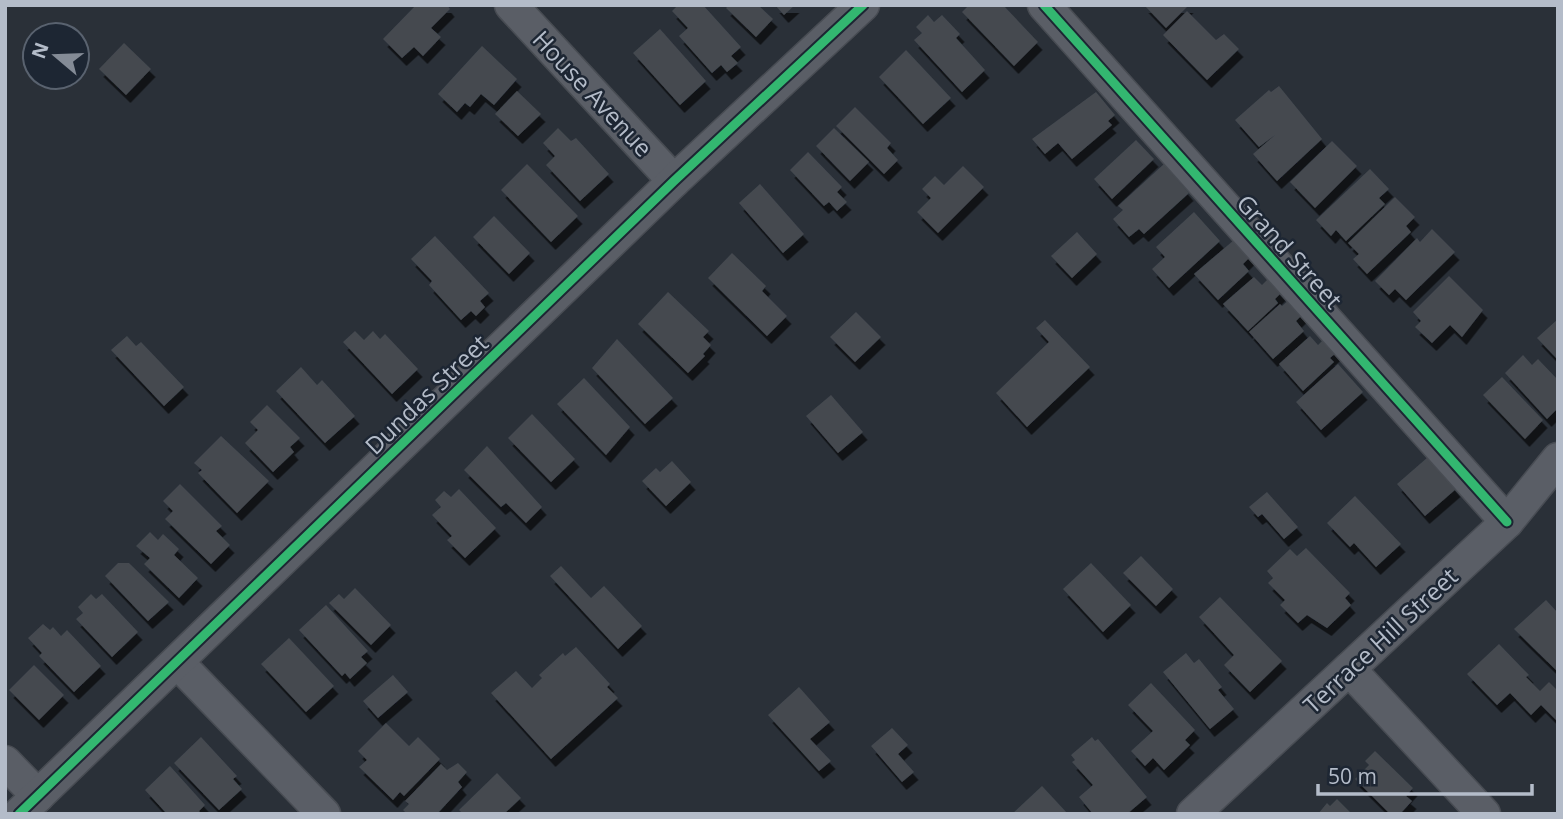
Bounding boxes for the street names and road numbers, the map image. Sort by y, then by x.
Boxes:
street label: House Avenue [526,23,660,163]
street label: Grand Street [1230,187,1350,315]
street label: Dundas Street [357,327,495,461]
street label: Terrace Hill Street [1296,560,1464,720]

